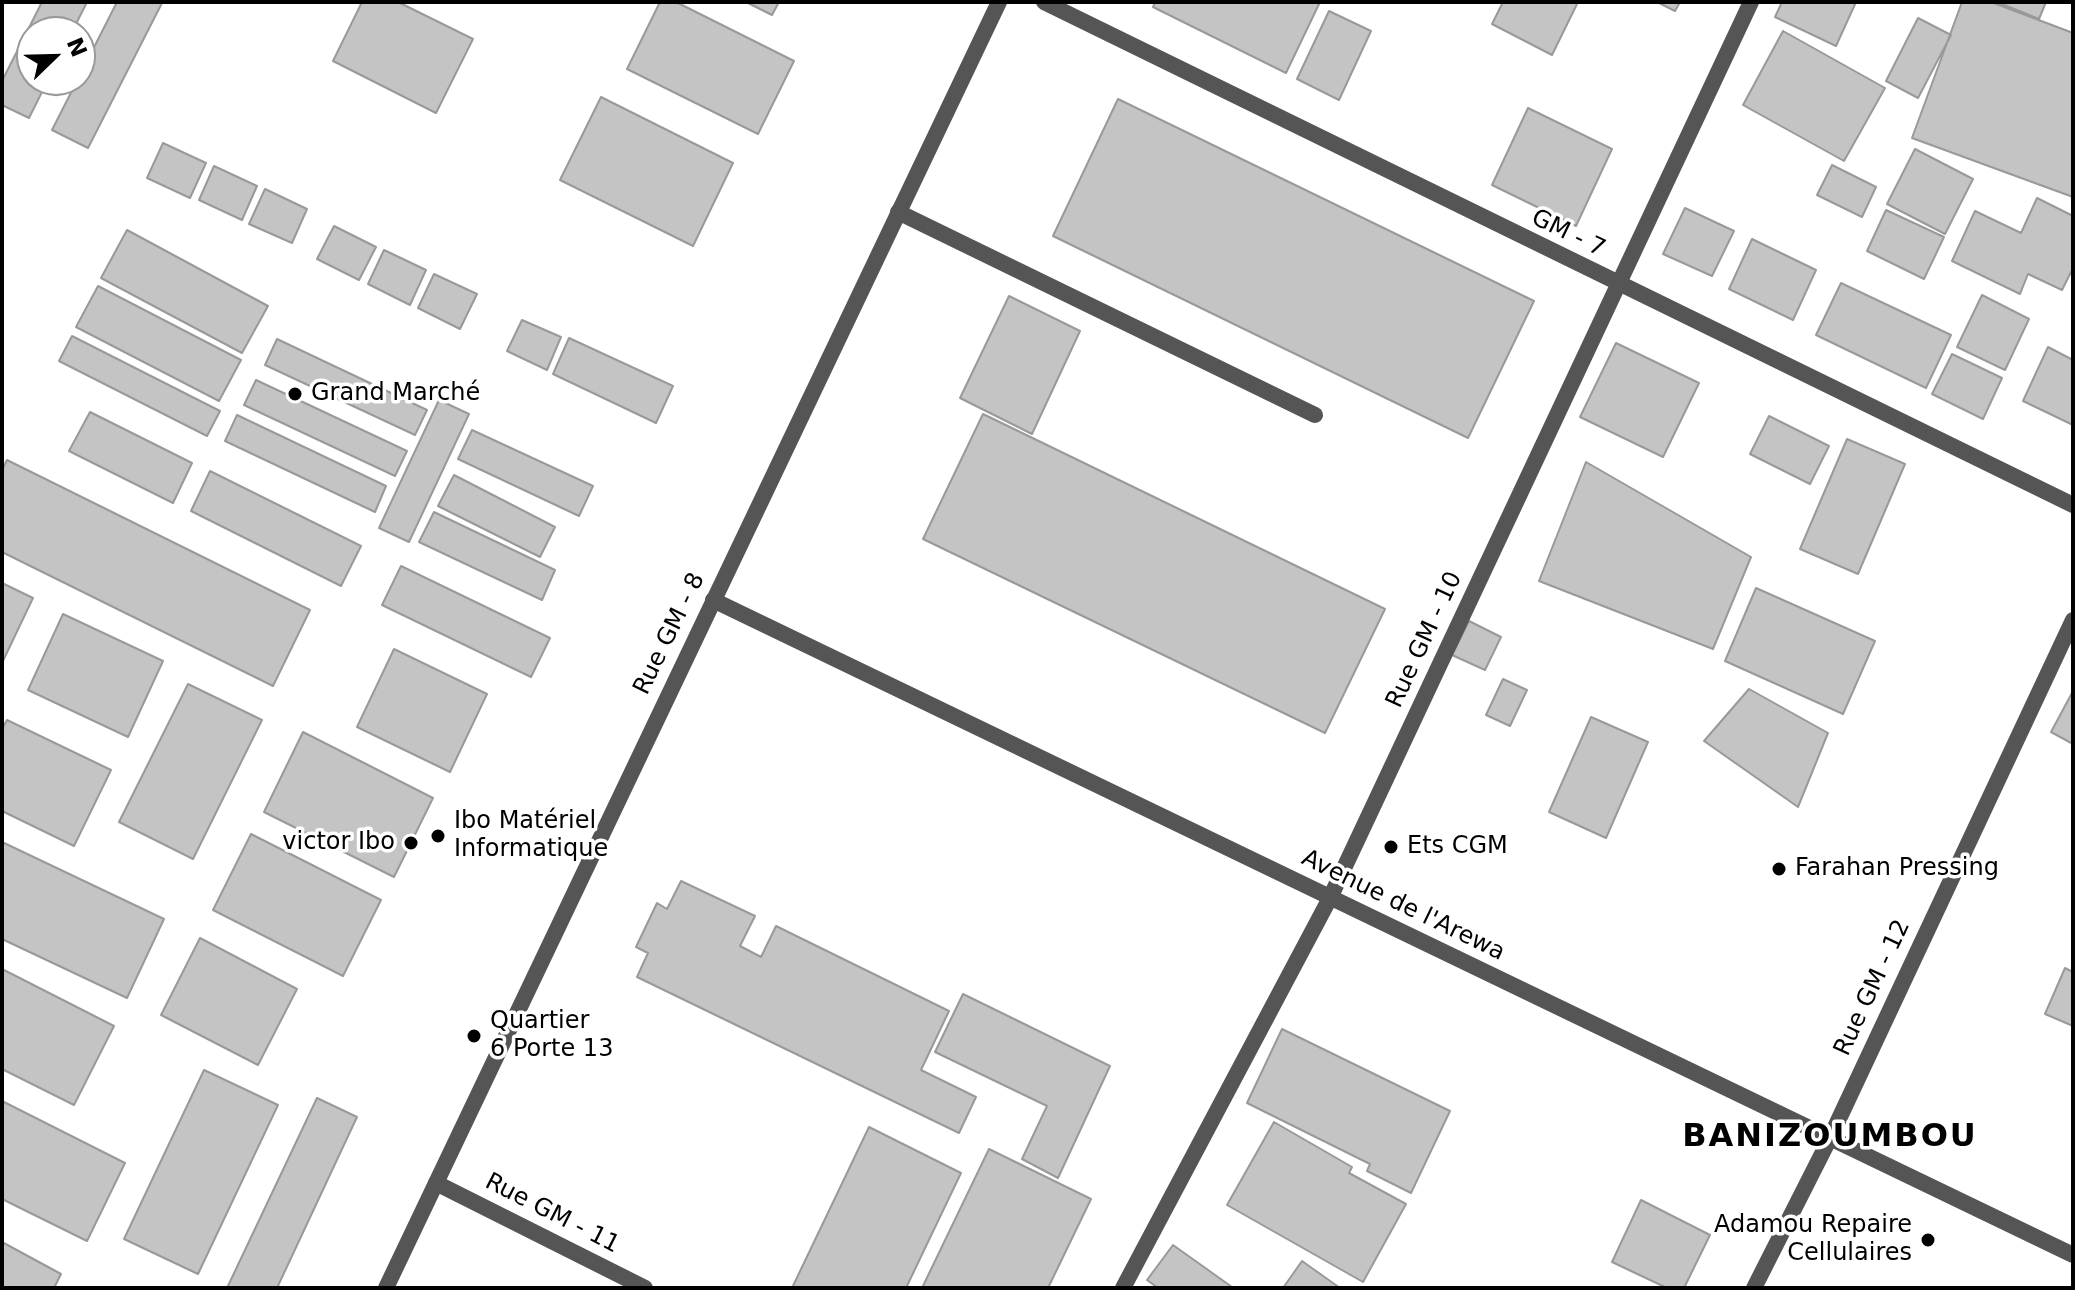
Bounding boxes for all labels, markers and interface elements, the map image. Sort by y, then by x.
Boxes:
north arrow [16,16,96,96]
text: N [62,34,92,61]
street label: GM - 7 [1526,204,1610,264]
place label: Grand Marché [311,380,480,408]
marker: Grand Marché [286,385,304,403]
street label: Rue GM - 10 [1381,567,1469,713]
street label: Rue GM - 8 [628,569,712,699]
place label: Ibo Matériel Informatique [454,808,608,864]
marker: Ibo Matériel Informatique [429,827,447,845]
place label: victor Ibo [282,829,395,857]
place label: Ets CGM [1407,833,1508,861]
marker: victor Ibo [402,834,420,852]
marker: Ets CGM [1382,838,1400,856]
street label: Avenue de l'Arewa [1297,844,1509,968]
place label: Farahan Pressing [1795,855,1999,883]
marker: Farahan Pressing [1770,860,1788,878]
street label: Rue GM - 12 [1829,915,1917,1061]
place label: Quartier 6 Porte 13 [490,1008,613,1064]
marker: Quartier 6 Porte 13 [465,1027,483,1045]
district label: BANIZOUMBOU [1682,1119,1978,1157]
street label: Rue GM - 11 [480,1168,624,1260]
place label: Adamou Repaire Cellulaires [1714,1212,1912,1268]
marker: Adamou Repaire Cellulaires [1919,1231,1937,1249]

